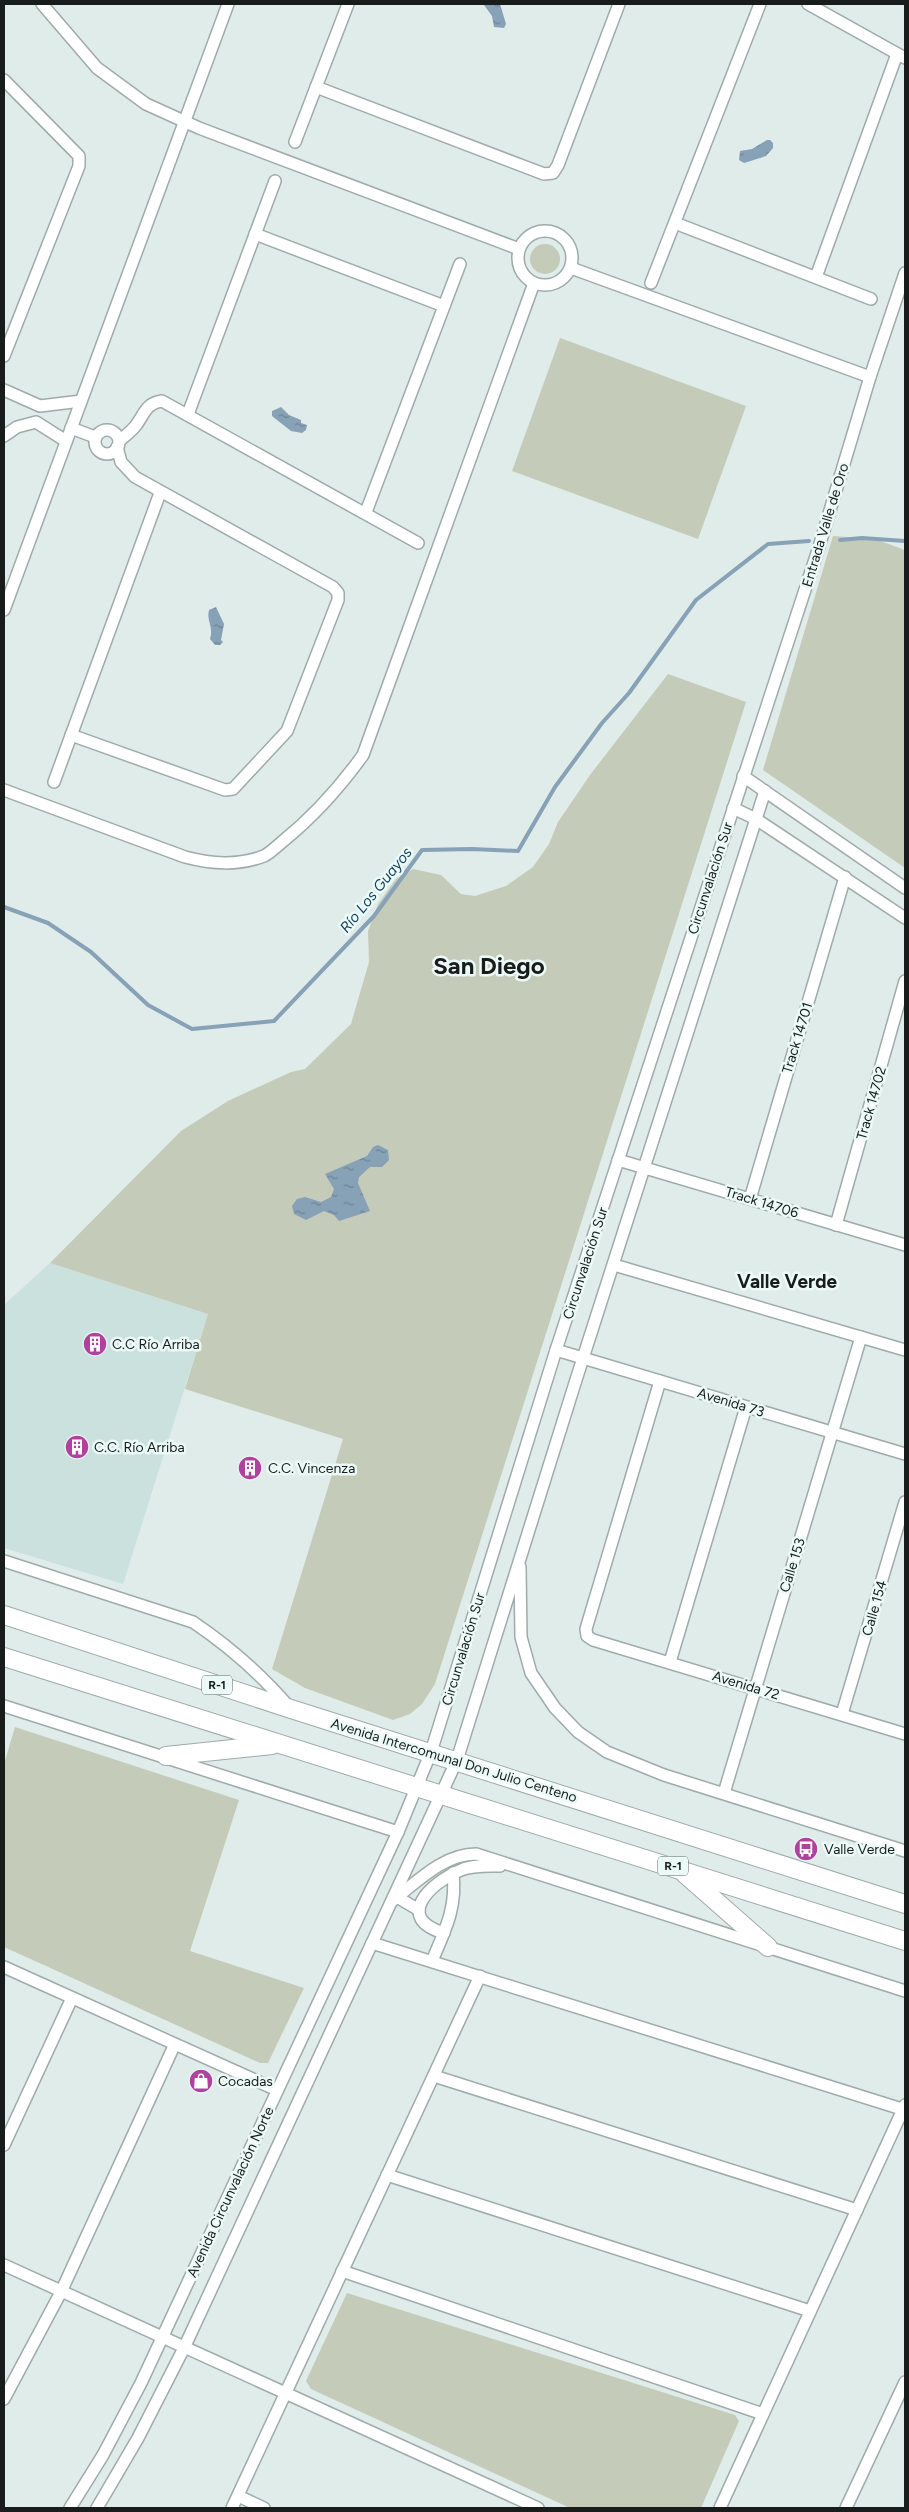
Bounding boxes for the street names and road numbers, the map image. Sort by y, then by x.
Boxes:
street label: Entrada Valle de Oro [799,461,852,589]
street label: Circunvalación Sur [684,820,737,936]
street label: Track 14701 [779,1001,816,1076]
street label: Track 14702 [853,1064,890,1142]
street label: Track 14706 [723,1183,801,1222]
street label: Circunvalación Sur [559,1205,612,1321]
street label: Avenida 73 [695,1384,766,1421]
street label: Calle 153 [776,1536,809,1594]
street label: Calle 154 [858,1578,891,1638]
street label: Circunvalación Sur [438,1590,489,1708]
street label: Avenida 72 [710,1667,781,1704]
road number: R-1 [202,1676,232,1694]
street label: Avenida Intercomunal Don Julio Centeno [329,1715,579,1806]
road number: R-1 [658,1856,688,1875]
street label: Avenida Circunvalación Norte [183,2104,278,2280]

